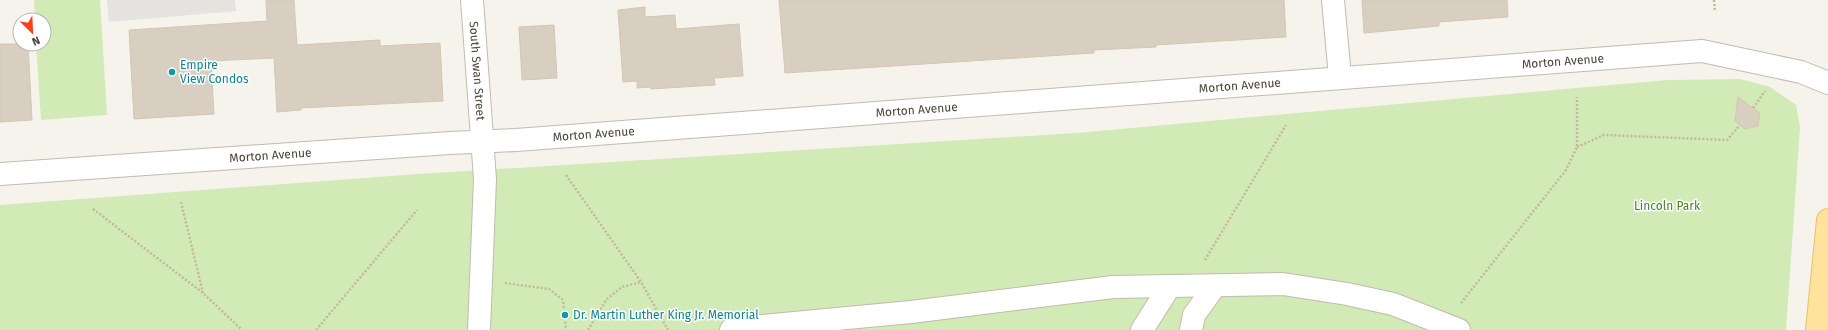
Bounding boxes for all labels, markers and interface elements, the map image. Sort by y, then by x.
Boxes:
north arrow [12,12,52,52]
street label: South Swan Street [467,21,488,122]
text: N [30,33,42,48]
street label: Morton Avenue [1521,51,1604,71]
place label: Empire View Condos [180,58,249,86]
marker: Empire View Condos [167,67,177,77]
street label: Morton Avenue [1198,76,1281,96]
street label: Morton Avenue [875,100,958,120]
street label: Morton Avenue [552,124,635,144]
street label: Morton Avenue [229,146,312,165]
park label: Lincoln Park [1634,199,1701,213]
place label: Dr. Martin Luther King Jr. Memorial [573,308,759,322]
marker: Dr. Martin Luther King Jr. Memorial [560,310,570,320]

